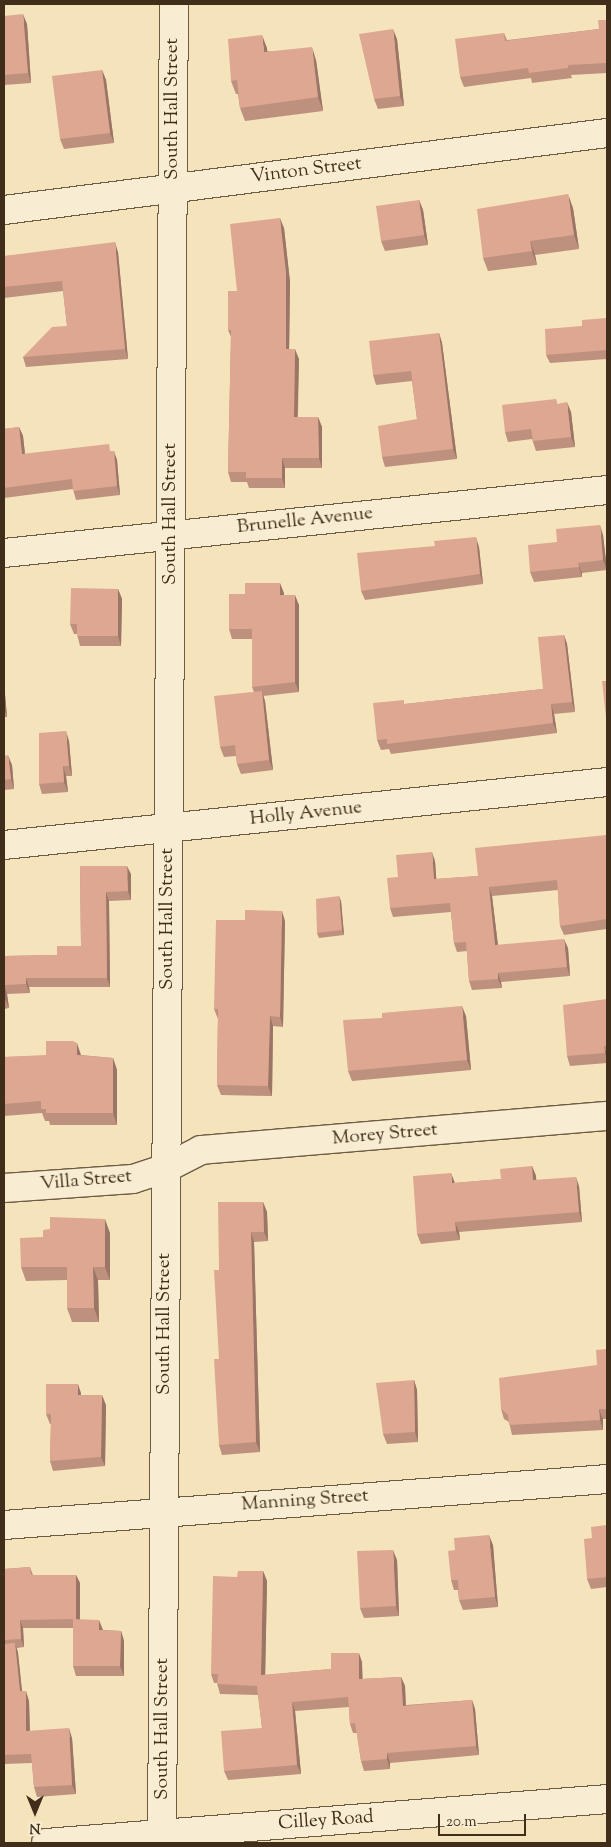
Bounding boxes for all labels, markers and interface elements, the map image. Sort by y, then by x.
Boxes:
street label: South Hall Street [162,38,184,180]
street label: Vinton Street [249,153,363,189]
street label: South Hall Street [160,443,182,585]
street label: Brunelle Avenue [236,503,374,539]
street label: Holly Avenue [249,797,363,831]
street label: South Hall Street [157,848,179,990]
street label: Morey Street [331,1119,439,1151]
street label: Villa Street [39,1166,133,1196]
street label: South Hall Street [154,1253,176,1395]
street label: Manning Street [241,1485,369,1517]
street label: South Hall Street [152,1658,174,1800]
north arrow [10,1787,60,1837]
scale bar [441,1804,528,1836]
street label: Cilley Road [277,1806,375,1836]
text: 20 m [446,1812,477,1833]
text: N [29,1817,41,1837]

